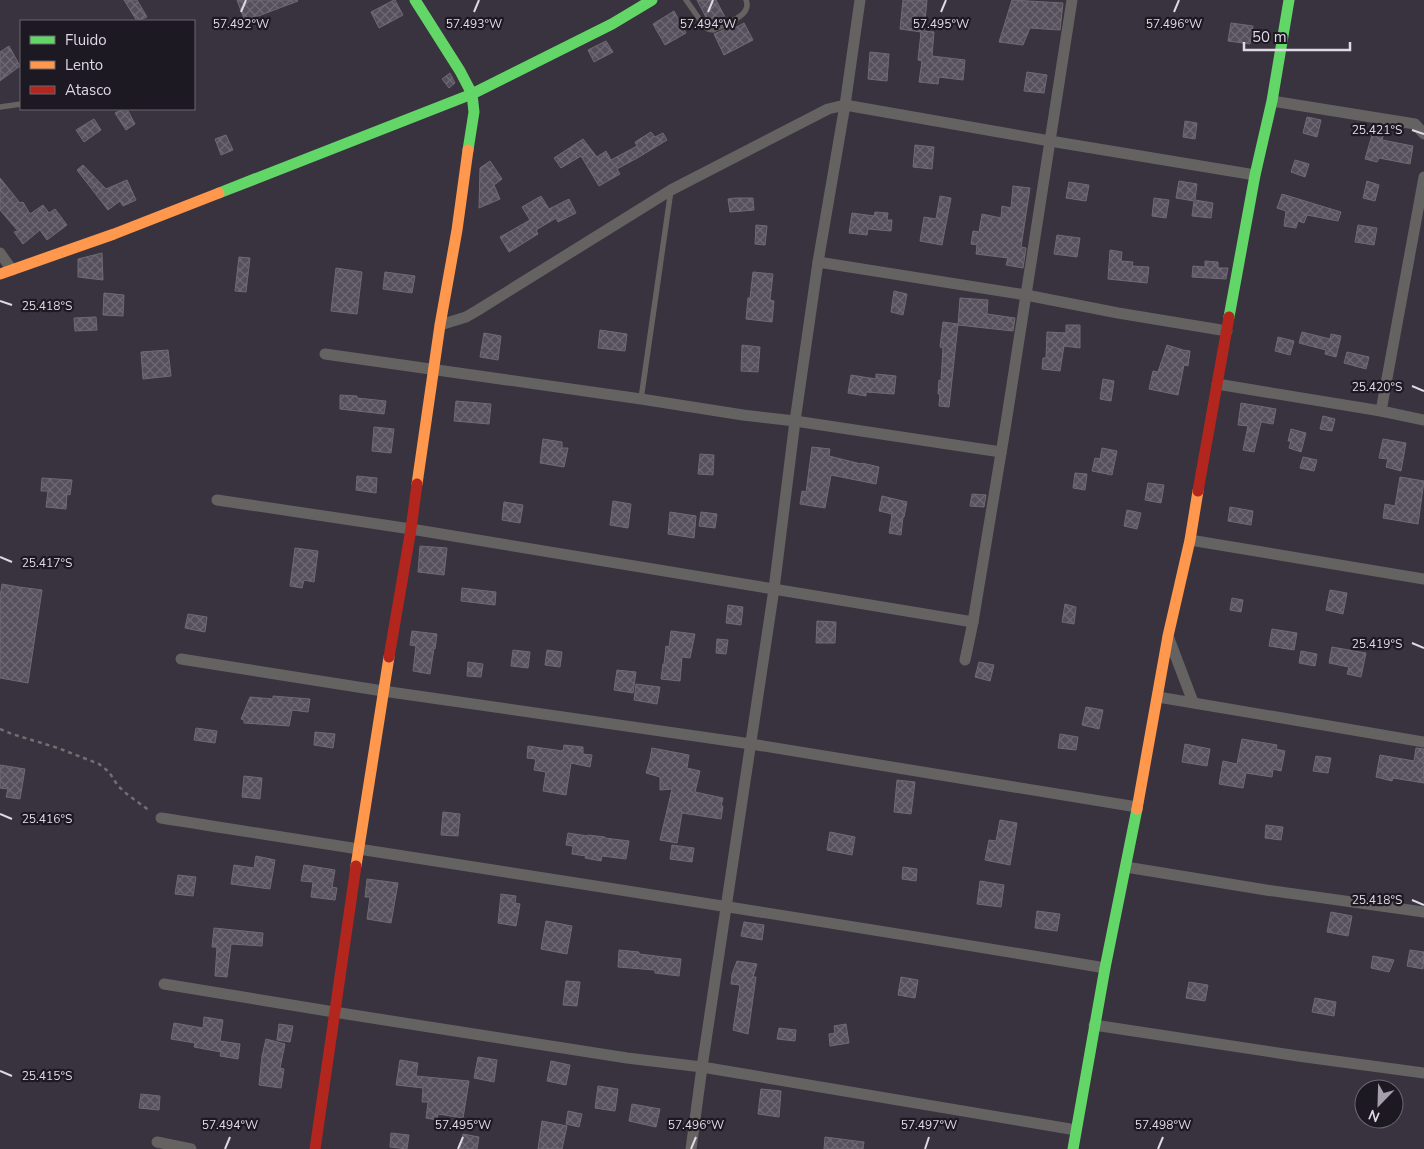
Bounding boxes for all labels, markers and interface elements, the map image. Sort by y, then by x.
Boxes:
text: 57.492°W [213,16,269,32]
text: 57.493°W [446,16,502,32]
text: 57.494°W [680,16,736,32]
text: 57.495°W [913,16,969,32]
text: 57.496°W [1146,16,1202,32]
legend [20,20,195,110]
scale bar [1244,20,1350,52]
text: 50 m [1252,27,1287,47]
text: Fluido [65,30,107,50]
text: Lento [65,55,103,75]
text: Atasco [65,80,111,100]
text: 25.421°S [1352,122,1402,138]
text: 25.418°S [22,298,72,314]
text: 25.420°S [1352,379,1402,395]
text: 25.417°S [22,555,72,571]
text: 25.419°S [1352,636,1402,652]
text: 25.416°S [22,811,72,827]
text: 25.418°S [1352,892,1402,908]
text: 25.415°S [22,1068,72,1084]
north arrow [1354,1079,1404,1129]
text: N [1366,1105,1383,1126]
text: 57.494°W [202,1117,258,1133]
text: 57.495°W [435,1117,491,1133]
text: 57.496°W [668,1117,724,1133]
text: 57.497°W [901,1117,957,1133]
text: 57.498°W [1135,1117,1191,1133]

